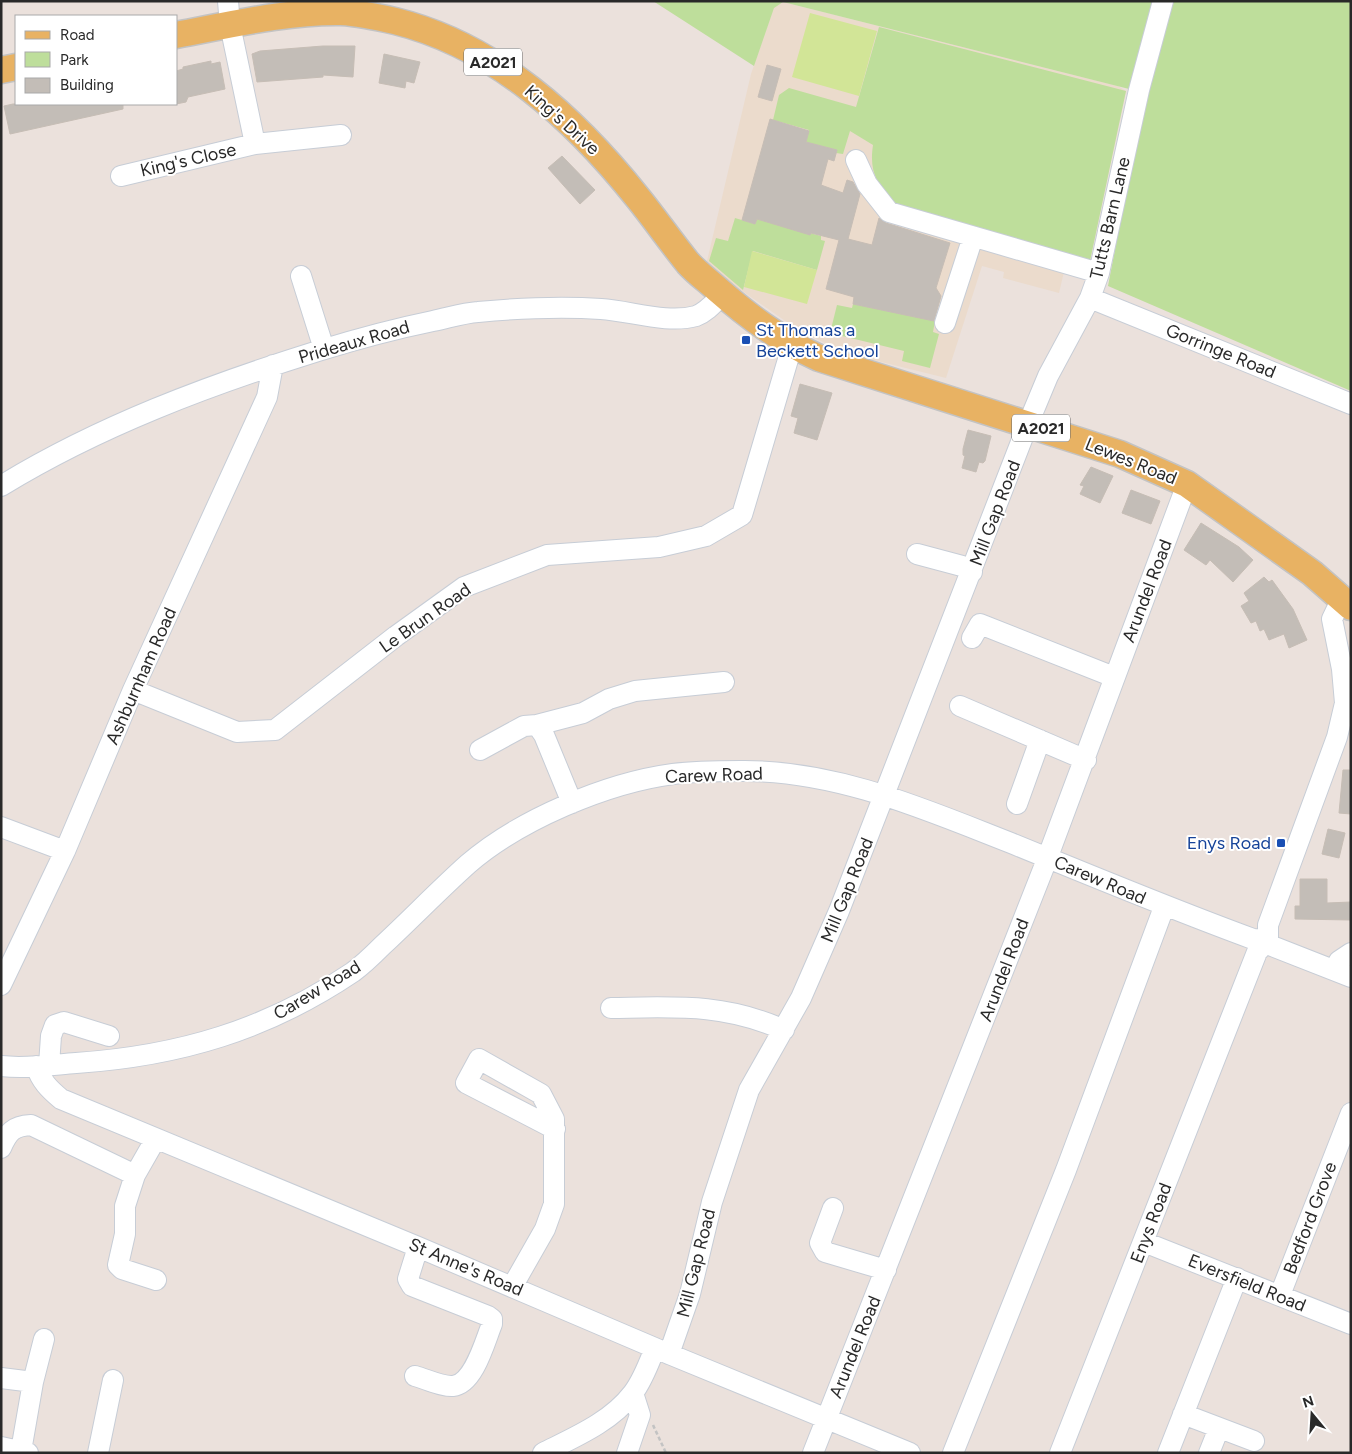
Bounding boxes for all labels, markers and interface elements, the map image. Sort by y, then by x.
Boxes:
legend [15,15,178,105]
text: Road [60,26,95,44]
road number: A2021 [464,48,522,76]
text: Park [60,51,89,69]
text: Building [60,76,114,94]
street label: King's Drive [520,80,604,160]
street label: King's Close [138,138,238,182]
street label: Tutts Barn Lane [1085,155,1135,281]
street label: Prideaux Road [296,316,412,368]
place label: St Thomas a Beckett School [756,319,879,362]
street label: Gorringe Road [1163,319,1279,383]
marker: St Thomas a Beckett School [740,334,752,346]
road number: A2021 [1012,414,1070,442]
street label: Lewes Road [1082,433,1180,489]
street label: Mill Gap Road [965,457,1025,569]
street label: Arundel Road [1117,536,1177,646]
street label: Le Brun Road [375,578,475,658]
street label: Ashburnham Road [101,604,181,748]
street label: Carew Road [665,762,763,788]
place label: Enys Road [1187,832,1271,854]
street label: Mill Gap Road [816,834,878,946]
marker: Enys Road [1275,837,1287,849]
street label: Carew Road [1051,851,1149,909]
street label: Arundel Road [974,915,1034,1025]
street label: Carew Road [269,955,365,1025]
street label: Bedford Grove [1279,1159,1342,1277]
street label: Enys Road [1126,1180,1176,1266]
street label: Mill Gap Road [672,1206,720,1320]
street label: St Anne's Road [405,1233,527,1301]
street label: Eversfield Road [1185,1249,1309,1317]
street label: Arundel Road [824,1293,886,1401]
north arrow [1287,1389,1337,1439]
text: N [1300,1392,1316,1412]

